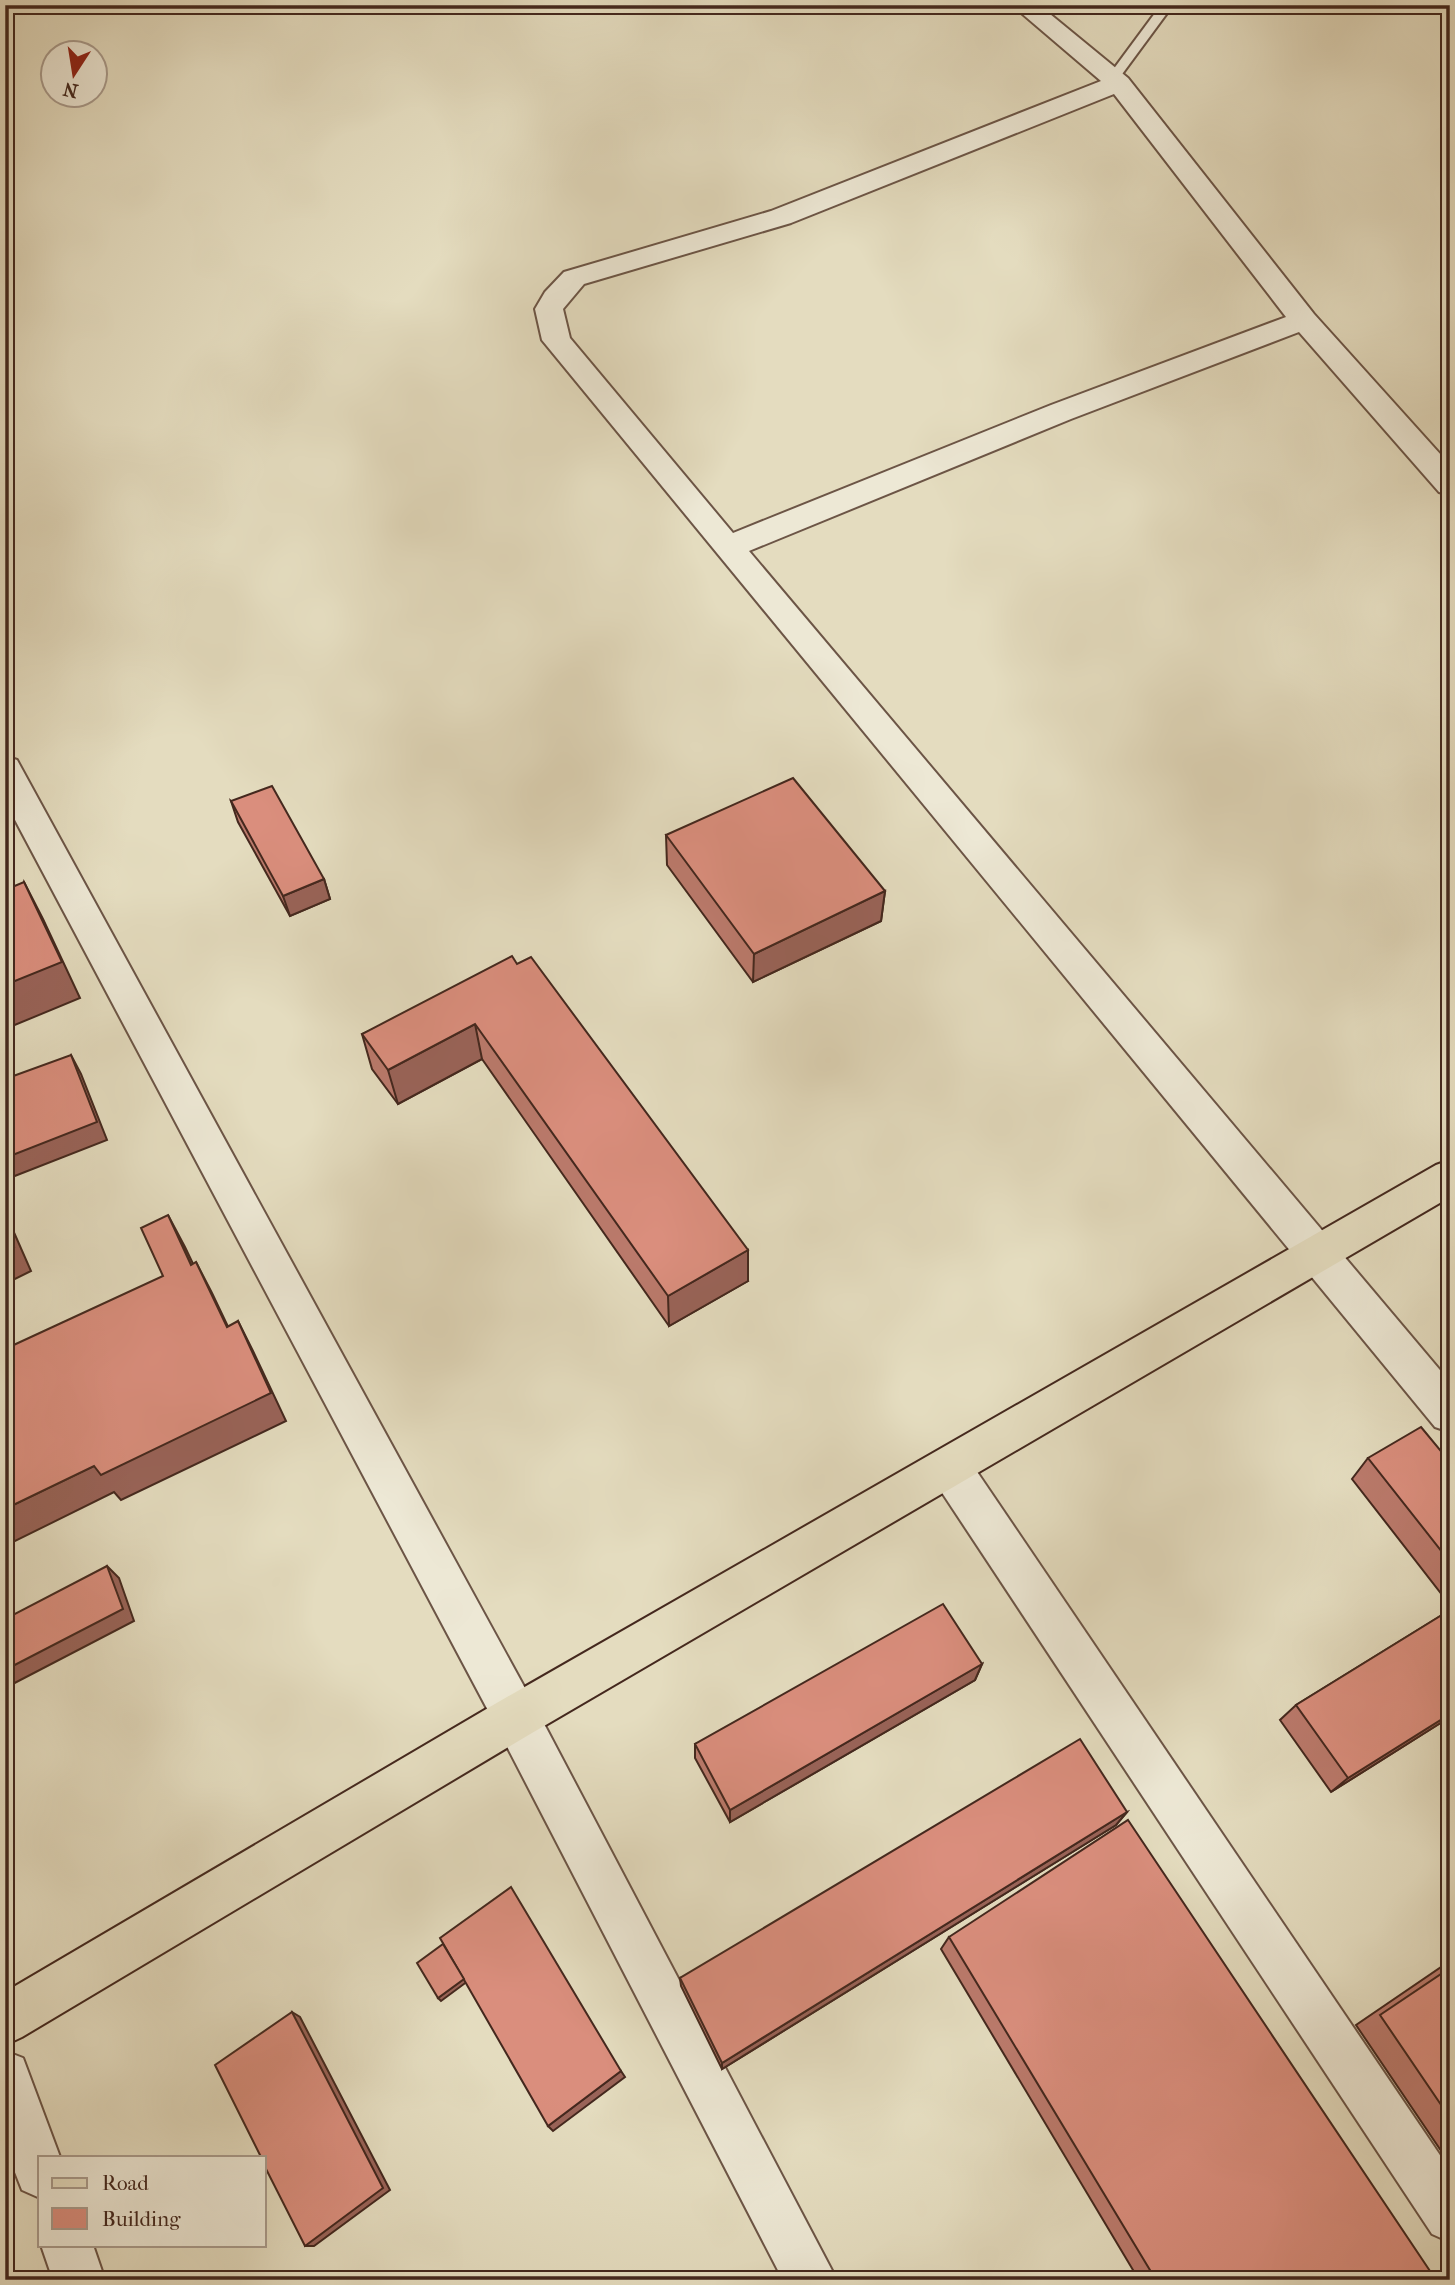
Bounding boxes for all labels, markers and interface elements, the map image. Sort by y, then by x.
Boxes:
north arrow [38,38,108,108]
text: N [61,77,80,102]
legend [38,2156,266,2246]
text: Road [102,2171,149,2195]
text: Building [102,2207,181,2231]

